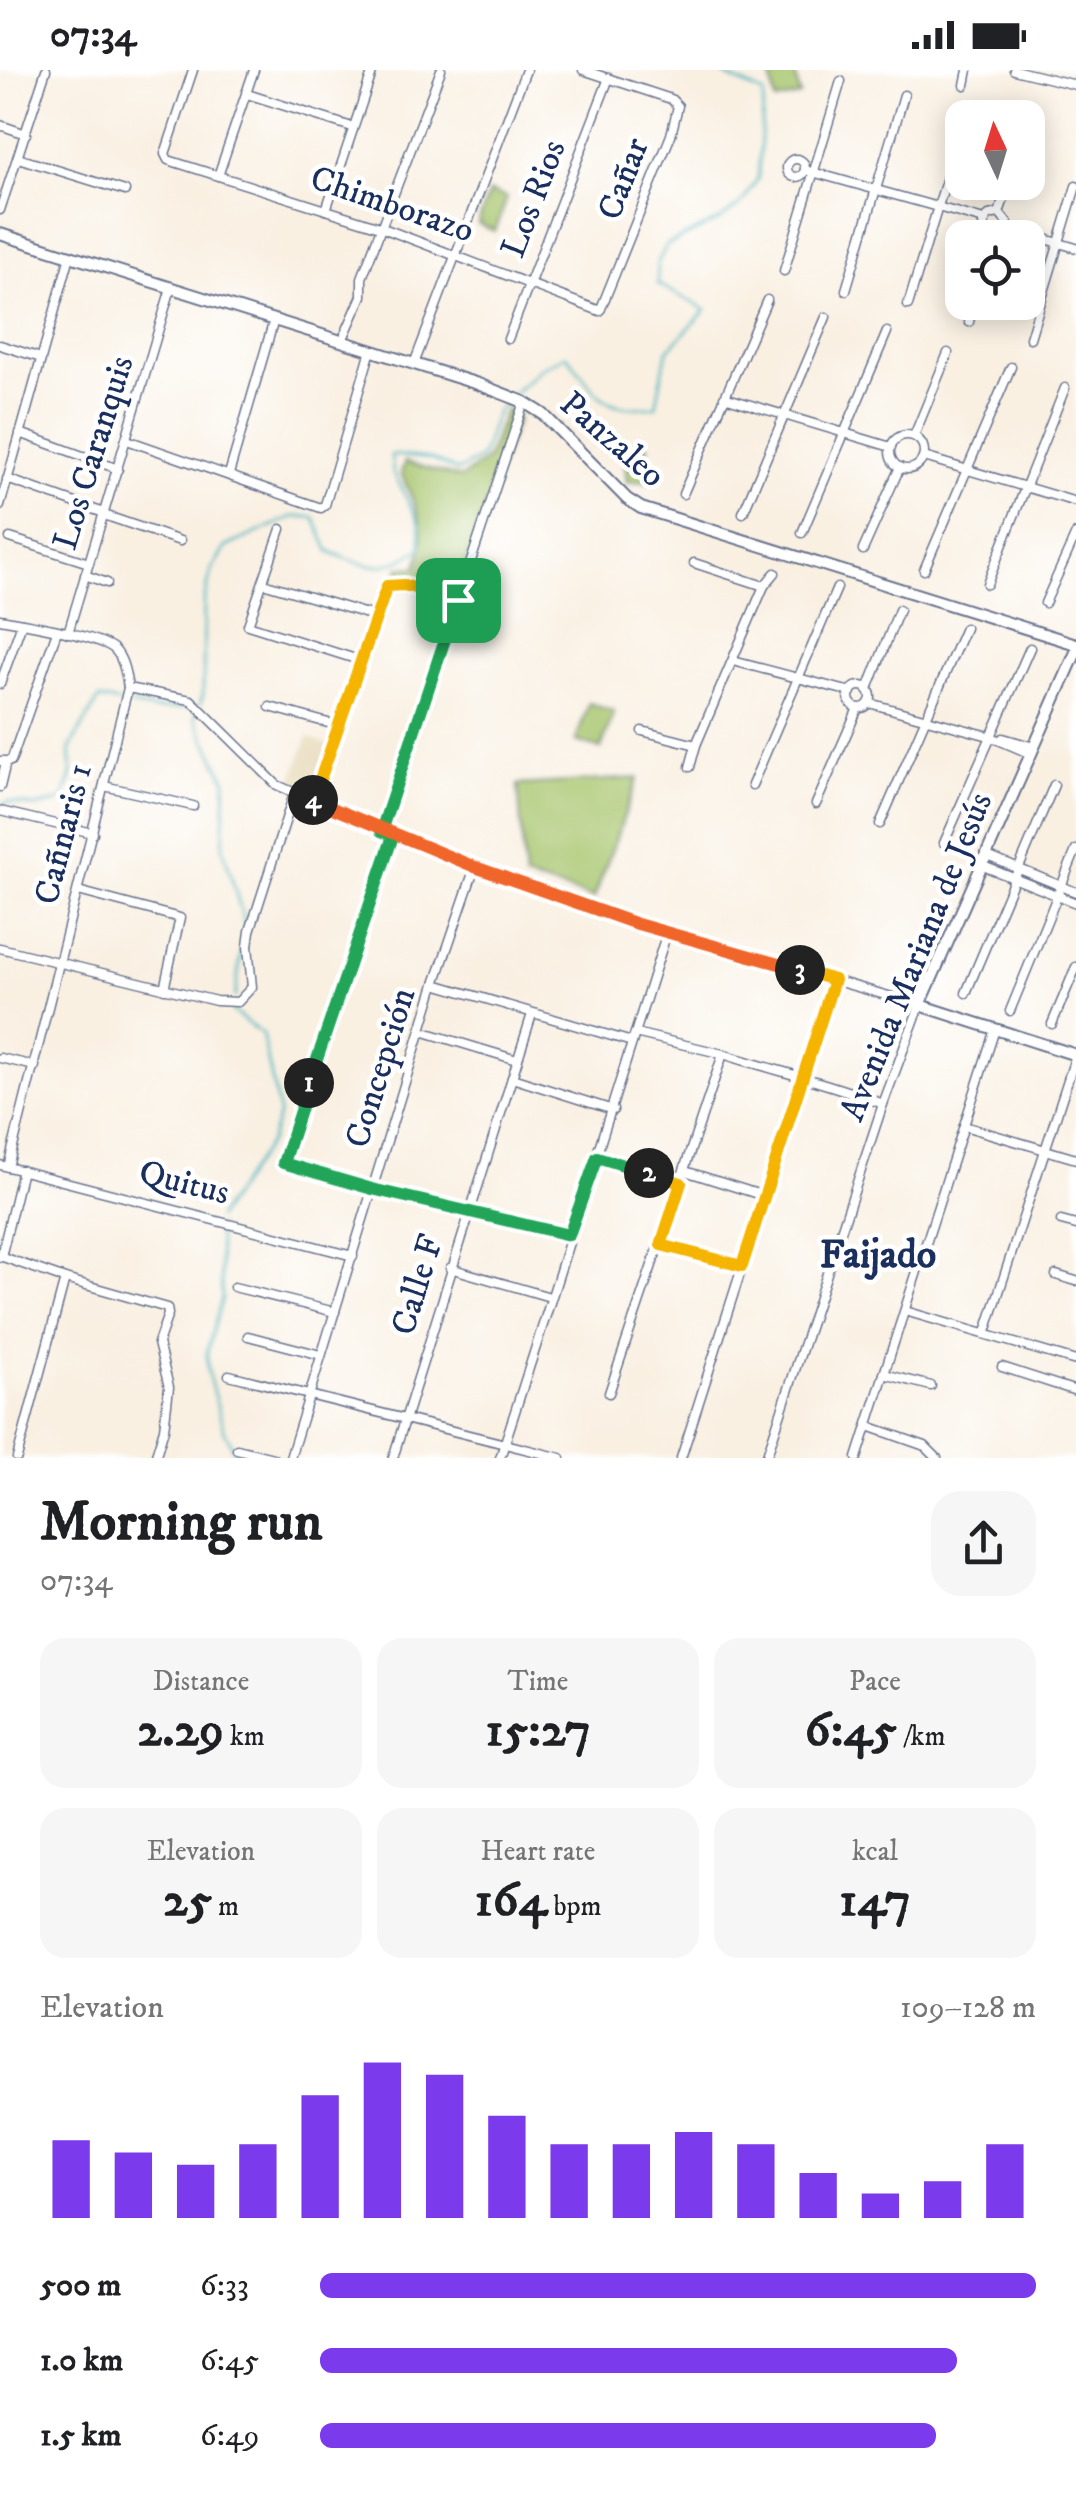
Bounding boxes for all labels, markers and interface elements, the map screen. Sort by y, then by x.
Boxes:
text: 07:34 [50,11,136,59]
north arrow [945,100,1045,200]
map controls [945,100,1045,320]
street label: Cañar [588,132,660,226]
street label: Los Rios [492,134,576,264]
street label: Chimborazo [304,156,480,254]
button: locate [945,220,1045,320]
street label: Los Caranquis [44,351,144,555]
street label: Panzaleo [550,382,674,498]
pin [416,558,501,643]
icon: arrive [431,573,486,628]
street label: Cañnaris 1 [25,759,103,909]
pin: 4 [288,775,338,825]
text: 4 [305,782,321,817]
street label: Avenida Mariana de Jesús [831,786,1003,1128]
pin: 3 [775,945,825,995]
text: 3 [795,952,805,987]
street label: Concepción [336,983,426,1153]
pin: 1 [284,1058,334,1108]
text: 1 [304,1065,314,1100]
pin: 2 [624,1148,674,1198]
street label: Quitus [134,1151,234,1215]
text: 2 [642,1155,656,1190]
street label: Calle F [382,1230,454,1340]
district label: Faijado [820,1231,936,1281]
text: Morning run [40,1489,322,1558]
button: share [931,1491,1036,1596]
text: 07:34 [40,1561,113,1601]
text: Distance [153,1664,249,1699]
text: Time [508,1664,568,1699]
text: Pace [849,1664,901,1699]
text: 2.29 [137,1699,224,1762]
text: 15:27 [485,1699,591,1762]
text: 6:45 [805,1699,897,1762]
text: km [224,1719,265,1754]
text: /km [897,1719,945,1754]
text: Elevation [147,1834,255,1869]
text: Heart rate [481,1834,595,1869]
text: kcal [852,1834,898,1869]
text: 25 [163,1869,212,1932]
text: 164 [474,1869,547,1932]
text: 147 [839,1869,911,1932]
text: m [212,1889,239,1924]
text: bpm [547,1889,602,1924]
text: Elevation [40,1988,164,2028]
text: 109–128 m [900,1988,1036,2028]
text: 500 m [40,2266,121,2306]
text: 6:33 [200,2266,249,2306]
text: 1.0 km [40,2341,123,2381]
text: 6:45 [200,2341,259,2381]
text: 1.5 km [40,2416,122,2456]
text: 6:49 [200,2416,259,2456]

